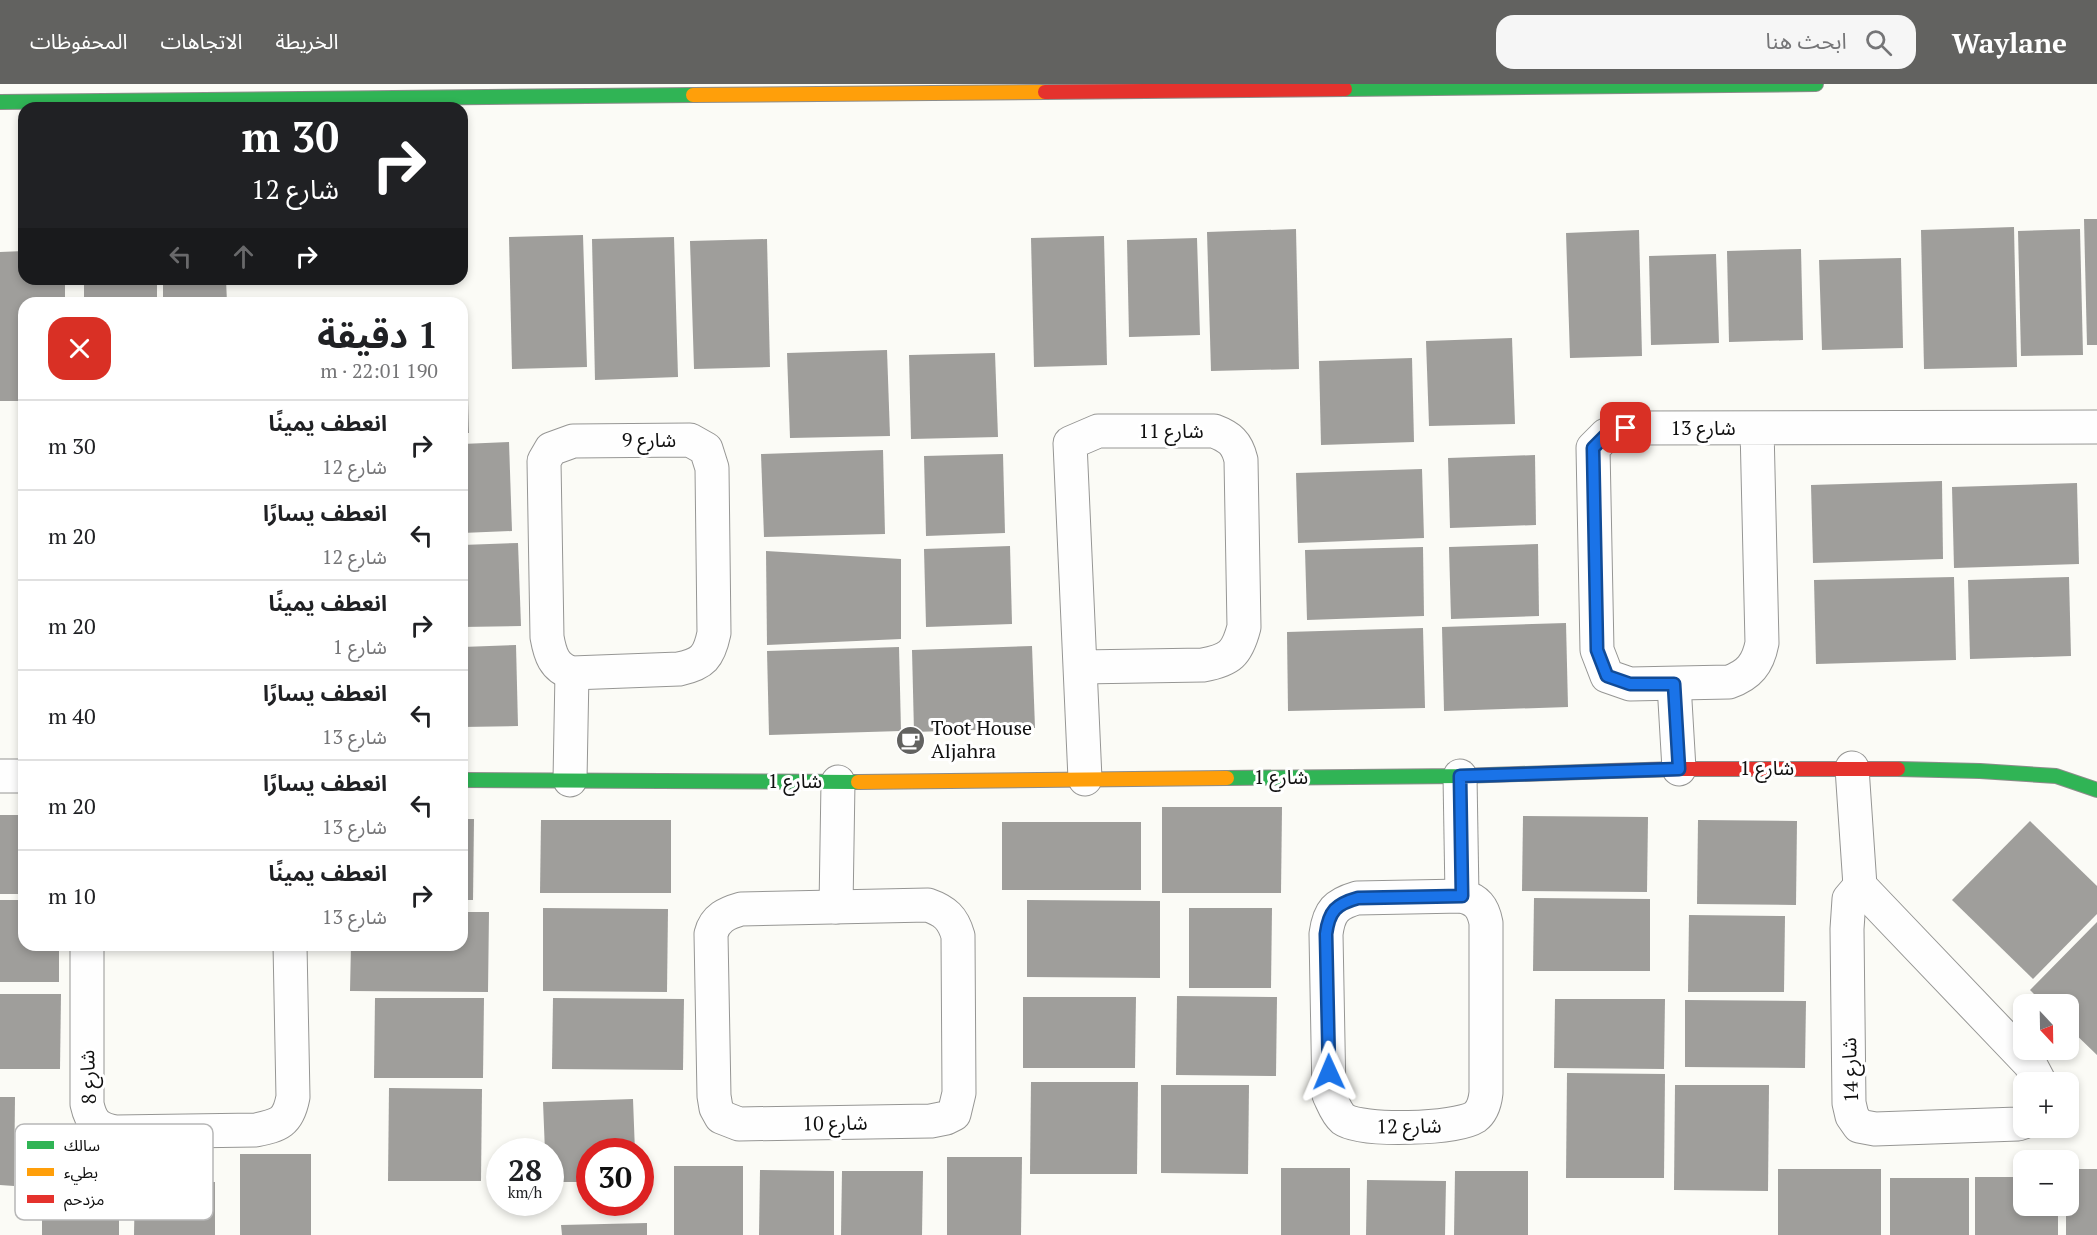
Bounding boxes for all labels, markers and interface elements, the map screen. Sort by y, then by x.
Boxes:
search box [1496,15,1916,69]
text: Waylane [1952,24,2067,61]
text: ابحث هنا [1766,26,1847,55]
icon: search [1862,26,1895,59]
text: المحفوظات [30,27,127,55]
text: الاتجاهات [160,27,242,55]
text: الخريطة [275,27,338,55]
text: 30 m [241,108,339,164]
icon: right [360,126,438,204]
text: شارع 12 [251,171,339,207]
icon: left [164,240,197,273]
icon: ahead [227,240,260,273]
icon: right [290,240,323,273]
text: 1 دقيقة [317,311,438,358]
button: close [48,317,111,380]
text: 190 m · 22:01 [320,357,438,384]
pin [1600,402,1651,453]
text: انعطف يمينًا [269,408,387,437]
icon: arrive [1609,411,1642,444]
street label: شارع 13 [1670,414,1736,443]
street label: شارع 11 [1138,417,1204,446]
street label: شارع 9 [622,426,676,455]
icon: right [405,429,438,462]
text: 30 m [48,431,96,460]
text: شارع 12 [322,453,387,480]
text: انعطف يسارًا [263,498,387,527]
icon: left [405,519,438,552]
text: 20 m [48,521,96,550]
text: شارع 12 [322,543,387,570]
text: انعطف يمينًا [269,588,387,617]
icon: right [405,609,438,642]
text: 20 m [48,611,96,640]
text: شارع 1 [332,633,387,660]
text: انعطف يسارًا [263,678,387,707]
icon: left [405,699,438,732]
text: 40 m [48,701,96,730]
place label: Toot House Aljahra [931,714,1032,764]
text: شارع 13 [322,723,387,750]
cafe icon: Toot House Aljahra [894,724,926,756]
street label: شارع 1 [1740,754,1794,783]
street label: شارع 1 [1254,763,1308,792]
street label: شارع 1 [768,767,822,796]
text: انعطف يسارًا [263,768,387,797]
icon: left [405,789,438,822]
text: 20 m [48,791,96,820]
text: شارع 13 [322,813,387,840]
text: انعطف يمينًا [269,858,387,887]
icon: right [405,879,438,912]
text: 10 m [48,881,96,910]
text: شارع 13 [322,903,387,930]
north arrow [2013,994,2079,1060]
map controls [2013,994,2079,1216]
street label: شارع 14 [1835,1037,1866,1103]
position arrow [1297,1040,1361,1104]
street label: شارع 8 [73,1049,104,1105]
button: + [2013,1072,2079,1138]
street label: شارع 10 [802,1108,868,1139]
street label: شارع 12 [1376,1111,1442,1142]
legend [15,1124,213,1220]
text: سالك [64,1134,100,1156]
speed limit sign: 30 [576,1138,654,1216]
text: 28 [508,1150,542,1190]
button: − [2013,1150,2079,1216]
text: بطيء [64,1161,98,1185]
text: km/h [508,1182,542,1202]
text: مزدحم [64,1188,104,1212]

